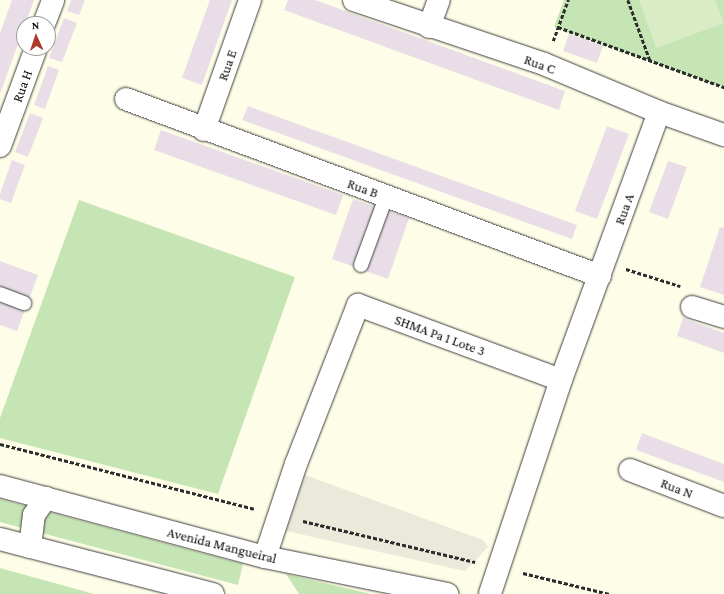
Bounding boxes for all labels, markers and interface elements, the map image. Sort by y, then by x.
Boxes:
north arrow [16,16,56,56]
text: N [31,19,39,31]
street label: Rua E [214,47,240,83]
street label: Rua C [522,51,558,77]
street label: Rua H [8,67,36,105]
street label: Rua B [345,175,381,201]
street label: Rua A [611,191,637,227]
street label: SHMA Pa 1 Lote 3 [392,311,488,359]
street label: Rua N [658,474,696,502]
street label: Avenida Mangueiral [165,523,279,567]

